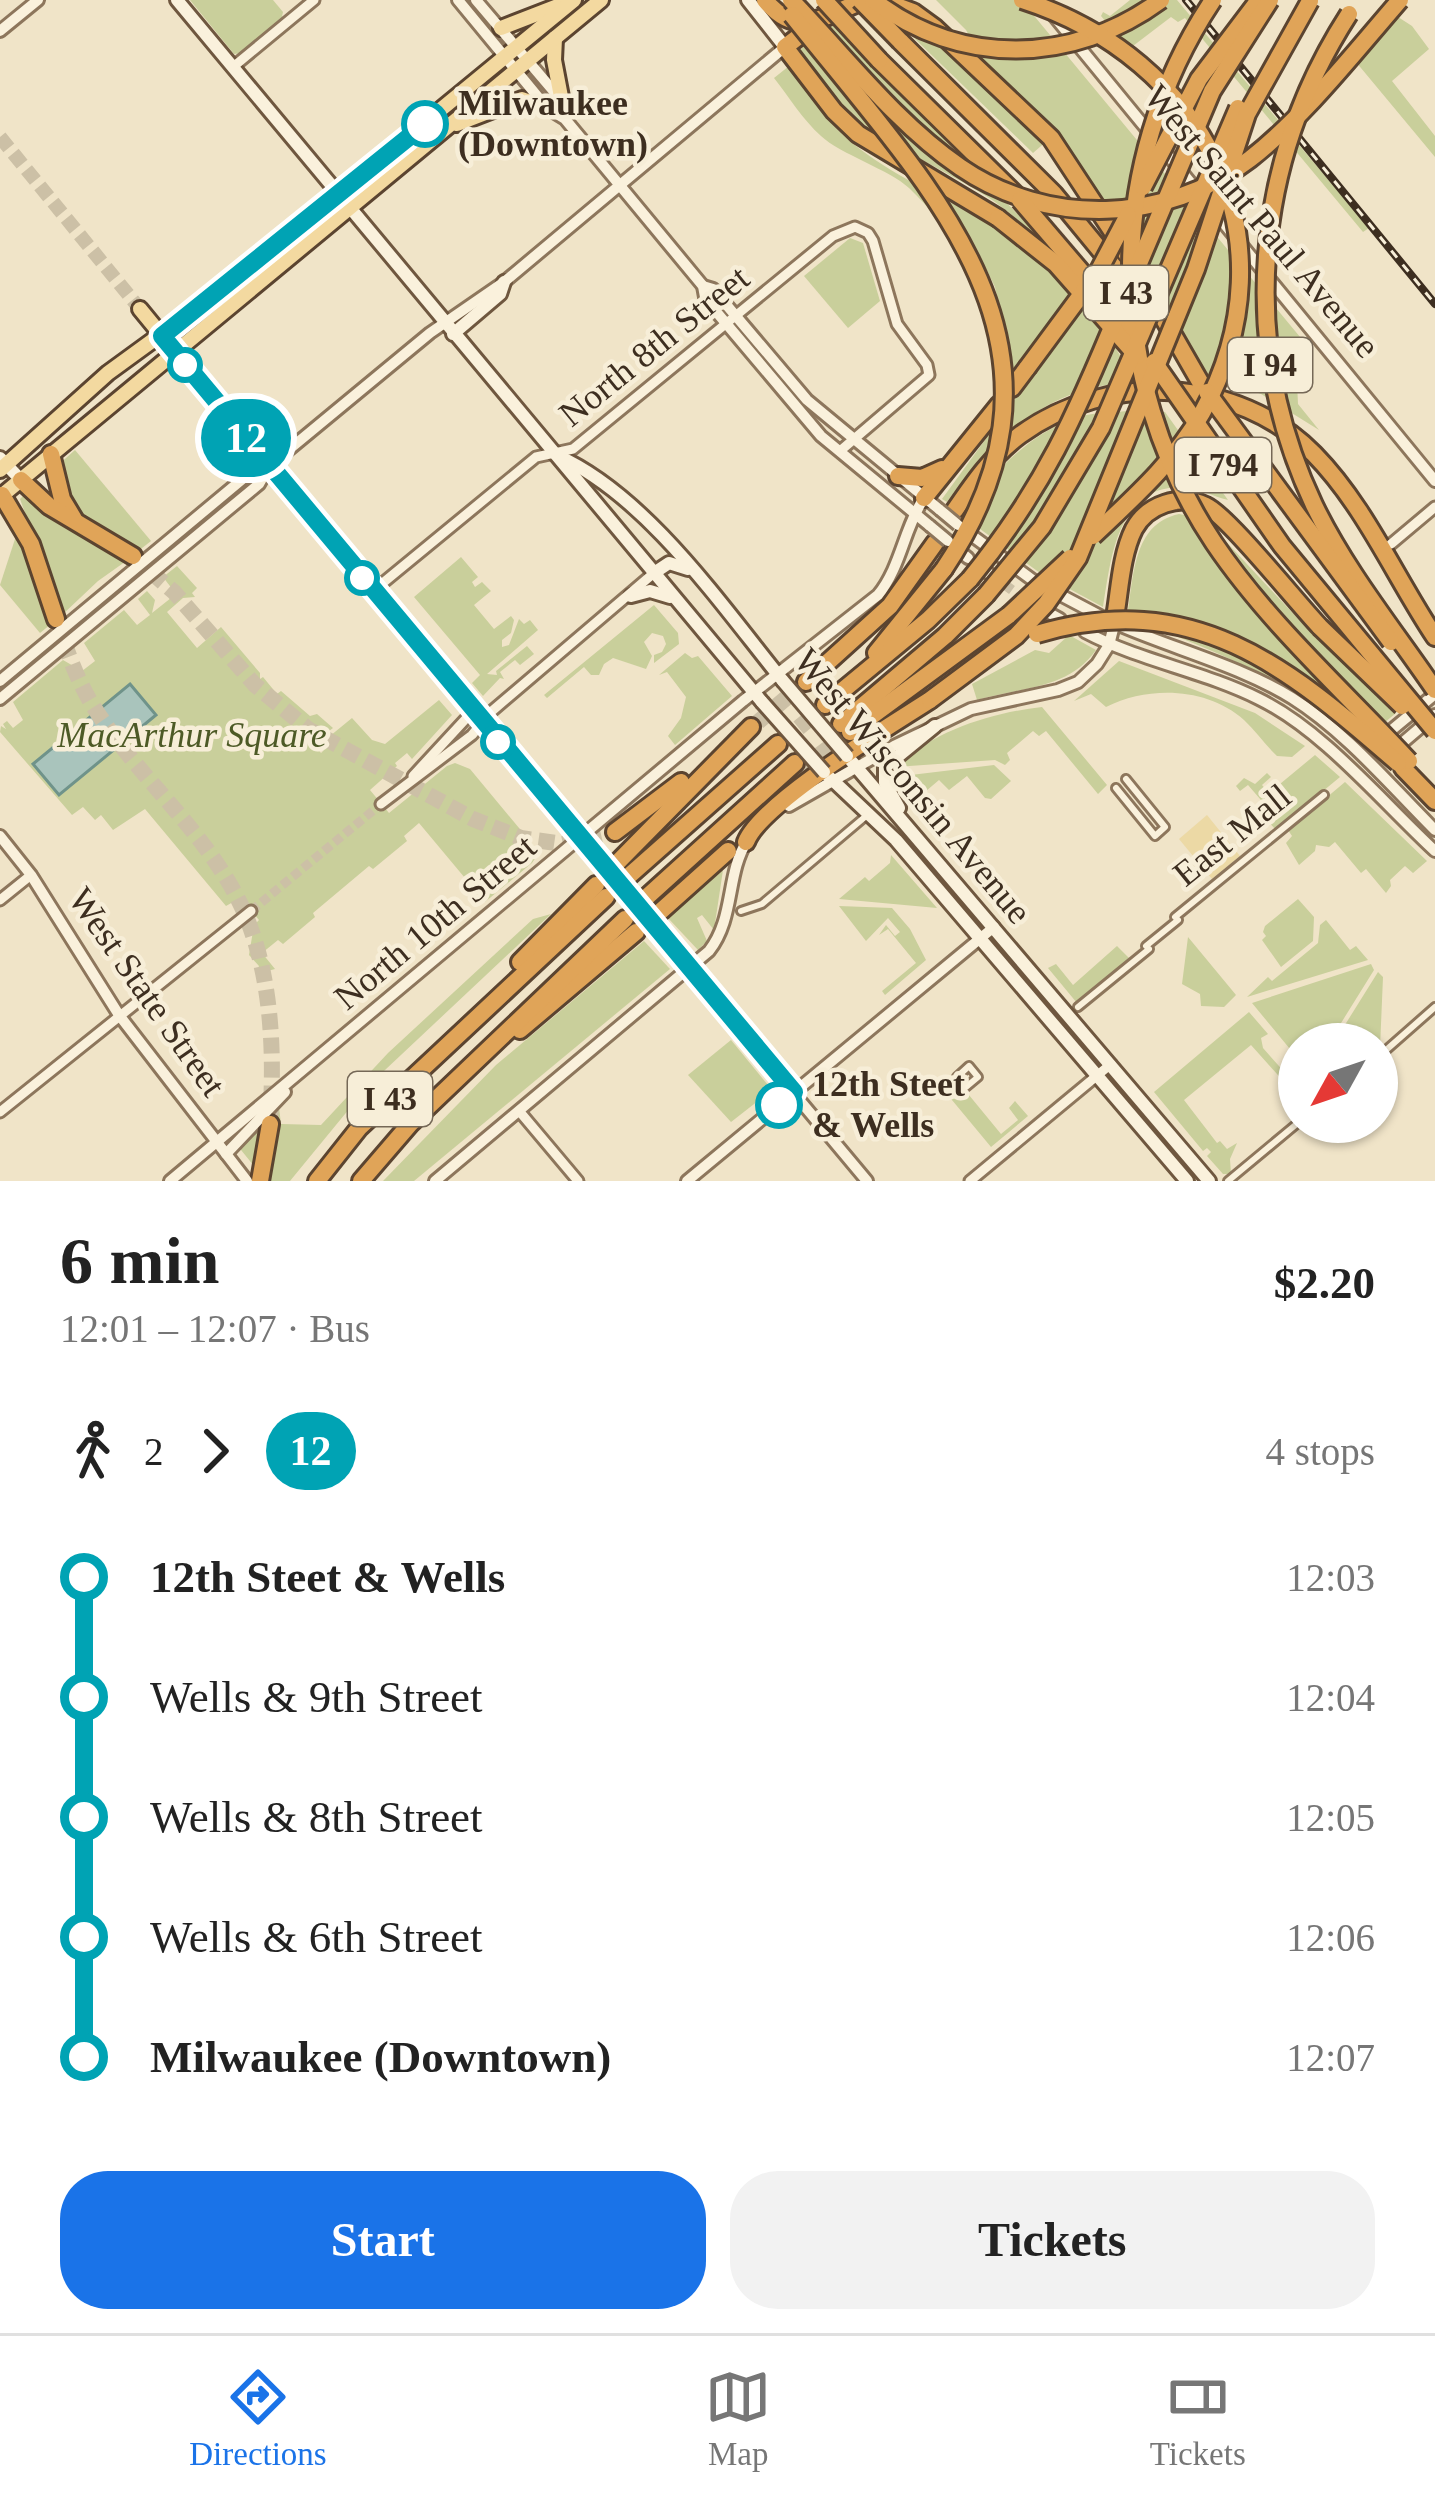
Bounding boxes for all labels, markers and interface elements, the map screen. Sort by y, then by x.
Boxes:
street label: West Saint Paul Avenue [1136,77,1388,365]
place label: Milwaukee (Downtown) [458,83,648,164]
marker: Milwaukee (Downtown) [403,102,447,146]
street label: North 8th Street [551,257,757,435]
road number: I 43 [1084,266,1168,320]
road number: I 94 [1228,338,1312,392]
unlabelled marker [169,349,201,381]
line badge: 12 [192,399,300,477]
text: 12 [225,415,267,461]
road number: I 794 [1175,438,1271,492]
unlabelled marker [346,562,378,594]
street label: West Wisconsin Avenue [786,641,1040,931]
park label: MacArthur Square [56,715,327,755]
unlabelled marker [482,726,514,758]
street label: East Mall [1165,776,1299,894]
street label: North 10th Street [326,826,544,1018]
street label: West State Street [60,880,234,1104]
north arrow [1278,1023,1398,1143]
map controls [1278,1023,1398,1143]
place label: 12th Steet & Wells [812,1064,965,1145]
road number: I 43 [348,1072,432,1126]
marker: 12th Steet & Wells [757,1083,801,1127]
text: 6 min [60,1224,220,1297]
text: $2.20 [1274,1258,1375,1308]
text: 12:01 – 12:07 · Bus [60,1307,370,1350]
icon: walk [60,1418,126,1484]
icon: forward [182,1418,248,1484]
text: 12 [290,1428,332,1474]
text: 2 [144,1430,164,1473]
text: 4 stops [1266,1430,1375,1473]
text: 12th Steet & Wells [150,1552,505,1602]
text: 12:03 [1286,1556,1375,1599]
text: Wells & 9th Street [150,1672,483,1722]
text: 12:04 [1286,1676,1375,1719]
text: Wells & 8th Street [150,1792,483,1842]
text: 12:05 [1286,1796,1375,1839]
text: Wells & 6th Street [150,1912,483,1962]
text: 12:06 [1286,1916,1375,1959]
text: Milwaukee (Downtown) [150,2032,611,2082]
text: 12:07 [1286,2036,1375,2079]
button: Start [60,2171,706,2309]
button: Tickets [730,2171,1375,2309]
tab: Directions [189,2364,327,2473]
tab: Map [705,2364,771,2473]
tab: Tickets [1150,2364,1246,2473]

